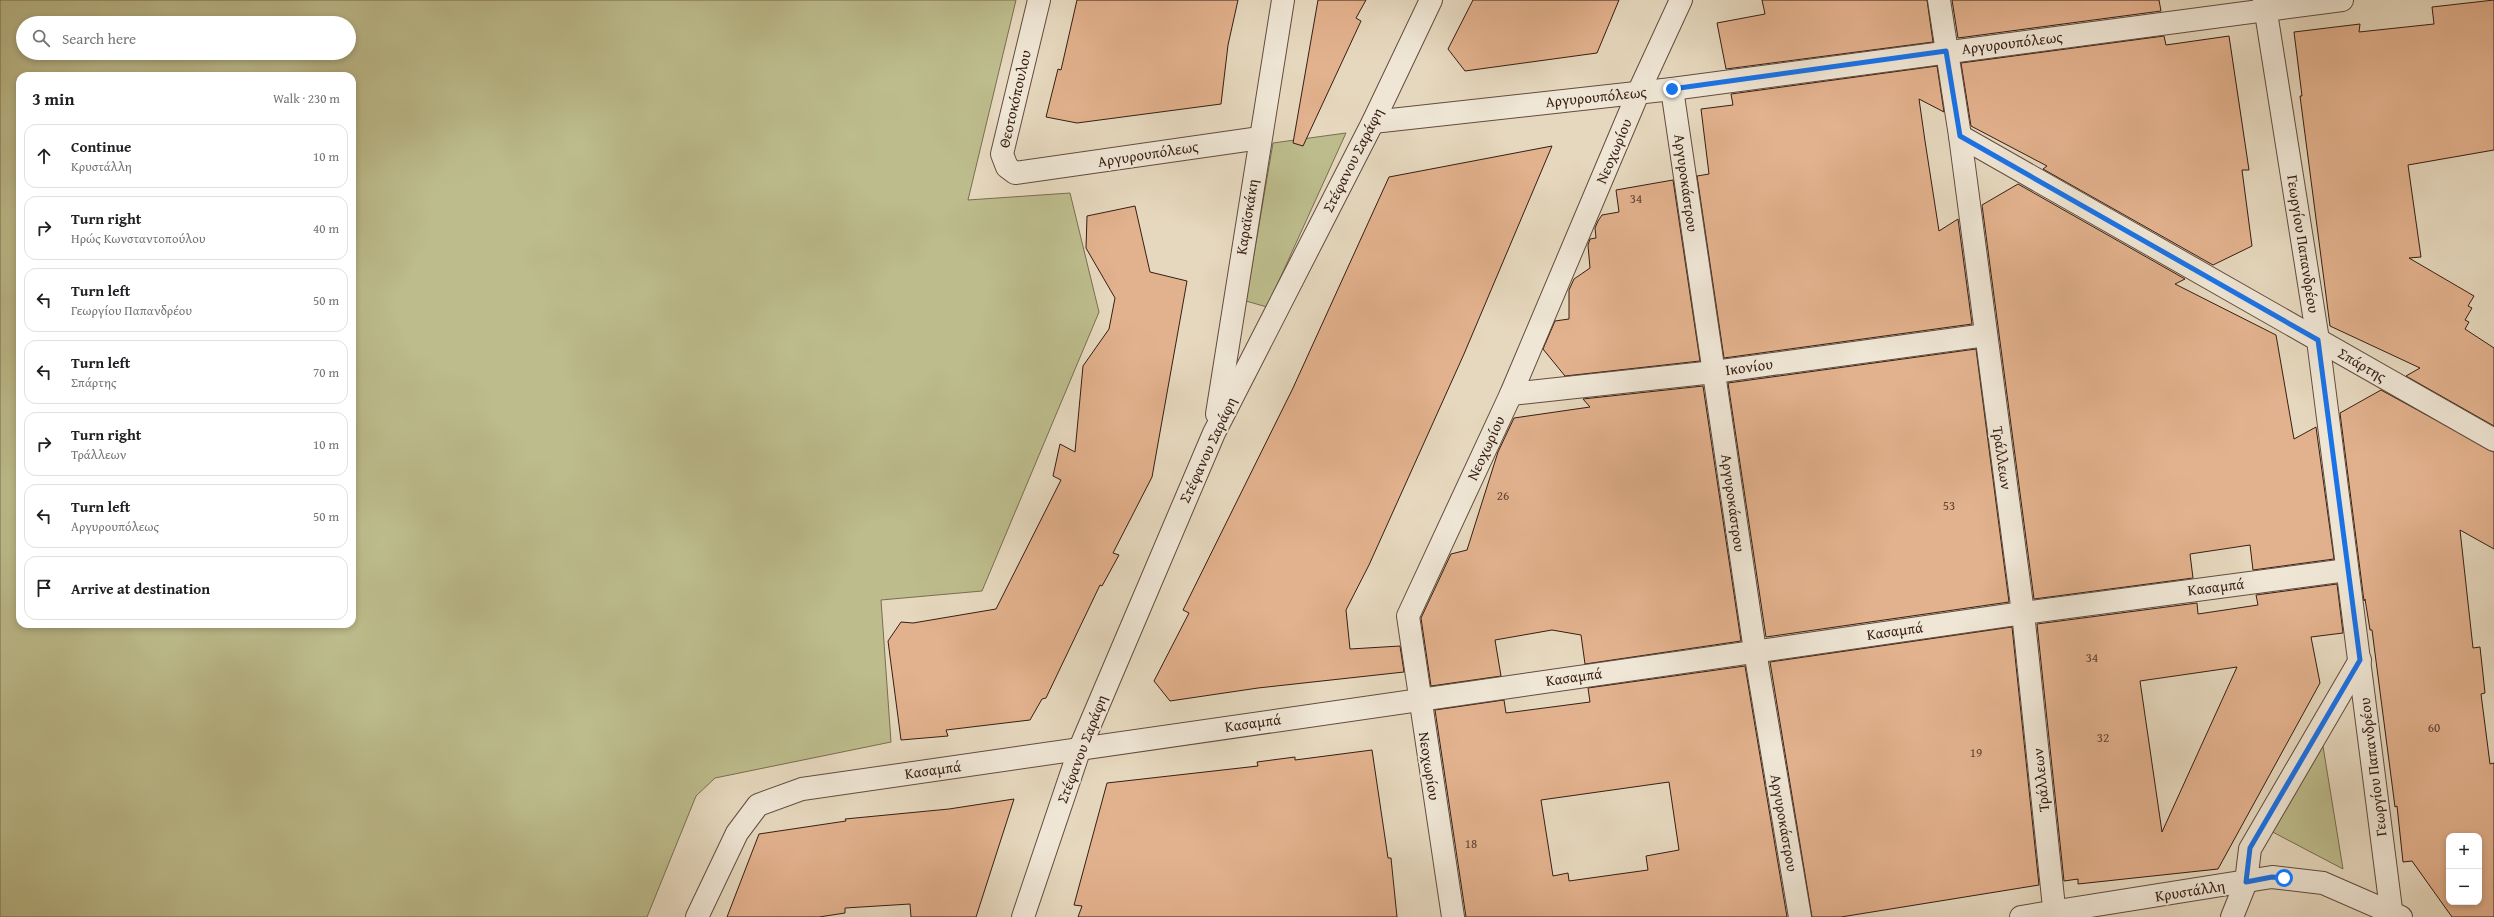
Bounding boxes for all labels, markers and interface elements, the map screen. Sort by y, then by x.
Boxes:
search box [16,16,356,60]
street label: Αργυρουπόλεως [1960,26,2064,59]
icon: search [30,27,52,49]
text: Search here [62,28,136,49]
street label: Θεοτοκόπουλου [993,48,1036,150]
route end [1663,80,1681,98]
street label: Αργυρουπόλεως [1544,81,1648,112]
text: 3 min [32,86,74,111]
text: Walk · 230 m [273,89,340,108]
street label: Στέφανου Σαράφη [1317,104,1388,216]
street label: Νεοχωρίου [1590,115,1637,187]
street label: Αργυροκάστρου [1669,133,1704,233]
street label: Αργυρουπόλεως [1096,135,1200,172]
text: Continue [71,136,132,157]
icon: ahead [33,145,55,167]
text: 10 m [313,147,339,166]
text: Κρυστάλλη [71,157,132,176]
street label: Γεωργίου Παπανδρέου [2282,173,2325,315]
street label: Καραϊσκάκη [1230,178,1263,256]
house number: 34 [1630,189,1642,208]
text: Turn right [71,208,142,229]
icon: right [33,217,55,239]
text: 40 m [313,219,339,238]
text: Ηρώς Κωνσταντοπούλου [71,229,206,248]
text: Turn left [71,280,130,301]
icon: left [33,289,55,311]
text: 50 m [313,291,339,310]
text: Γεωργίου Παπανδρέου [71,301,192,320]
street label: Σπάρτης [2334,342,2391,387]
text: Turn left [71,352,130,373]
street label: Ικονίου [1724,353,1774,380]
icon: left [33,361,55,383]
text: 70 m [313,363,339,382]
text: Σπάρτης [71,373,116,392]
street label: Στέφανου Σαράφη [1174,393,1241,506]
street label: Νεοχωρίου [1461,412,1510,483]
text: Turn right [71,424,142,445]
street label: Τράλλεων [1988,425,2017,491]
icon: right [33,433,55,455]
text: 10 m [313,435,339,454]
text: Τράλλεων [71,445,127,464]
street label: Αργυροκάστρου [1716,453,1751,553]
house number: 26 [1497,486,1509,505]
text: Turn left [71,496,130,517]
house number: 53 [1943,496,1955,515]
icon: left [33,505,55,527]
text: 50 m [313,507,339,526]
text: Αργυρουπόλεως [71,517,159,536]
street label: Κασαμπά [2186,573,2245,600]
icon: arrive [33,577,55,599]
text: Arrive at destination [71,578,210,599]
street label: Κασαμπά [1865,616,1925,645]
house number: 34 [2086,648,2098,667]
street label: Κασαμπά [1544,662,1604,691]
street label: Στέφανου Σαράφη [1051,692,1112,806]
street label: Γεωργίου Παπανδρέου [2354,696,2391,838]
street label: Κασαμπά [1223,708,1283,737]
house number: 60 [2428,718,2440,737]
house number: 32 [2097,728,2109,747]
street label: Νεοχωρίου [1414,730,1445,802]
house number: 19 [1970,743,1982,762]
street label: Τράλλεων [2027,747,2054,813]
street label: Κασαμπά [903,755,963,784]
street label: Αργυροκάστρου [1766,773,1803,874]
map controls [2446,833,2482,905]
button: + [2446,833,2482,869]
house number: 18 [1465,834,1477,853]
route start [2275,869,2293,887]
button: − [2446,869,2482,905]
street label: Κρυστάλλη [2154,875,2226,906]

